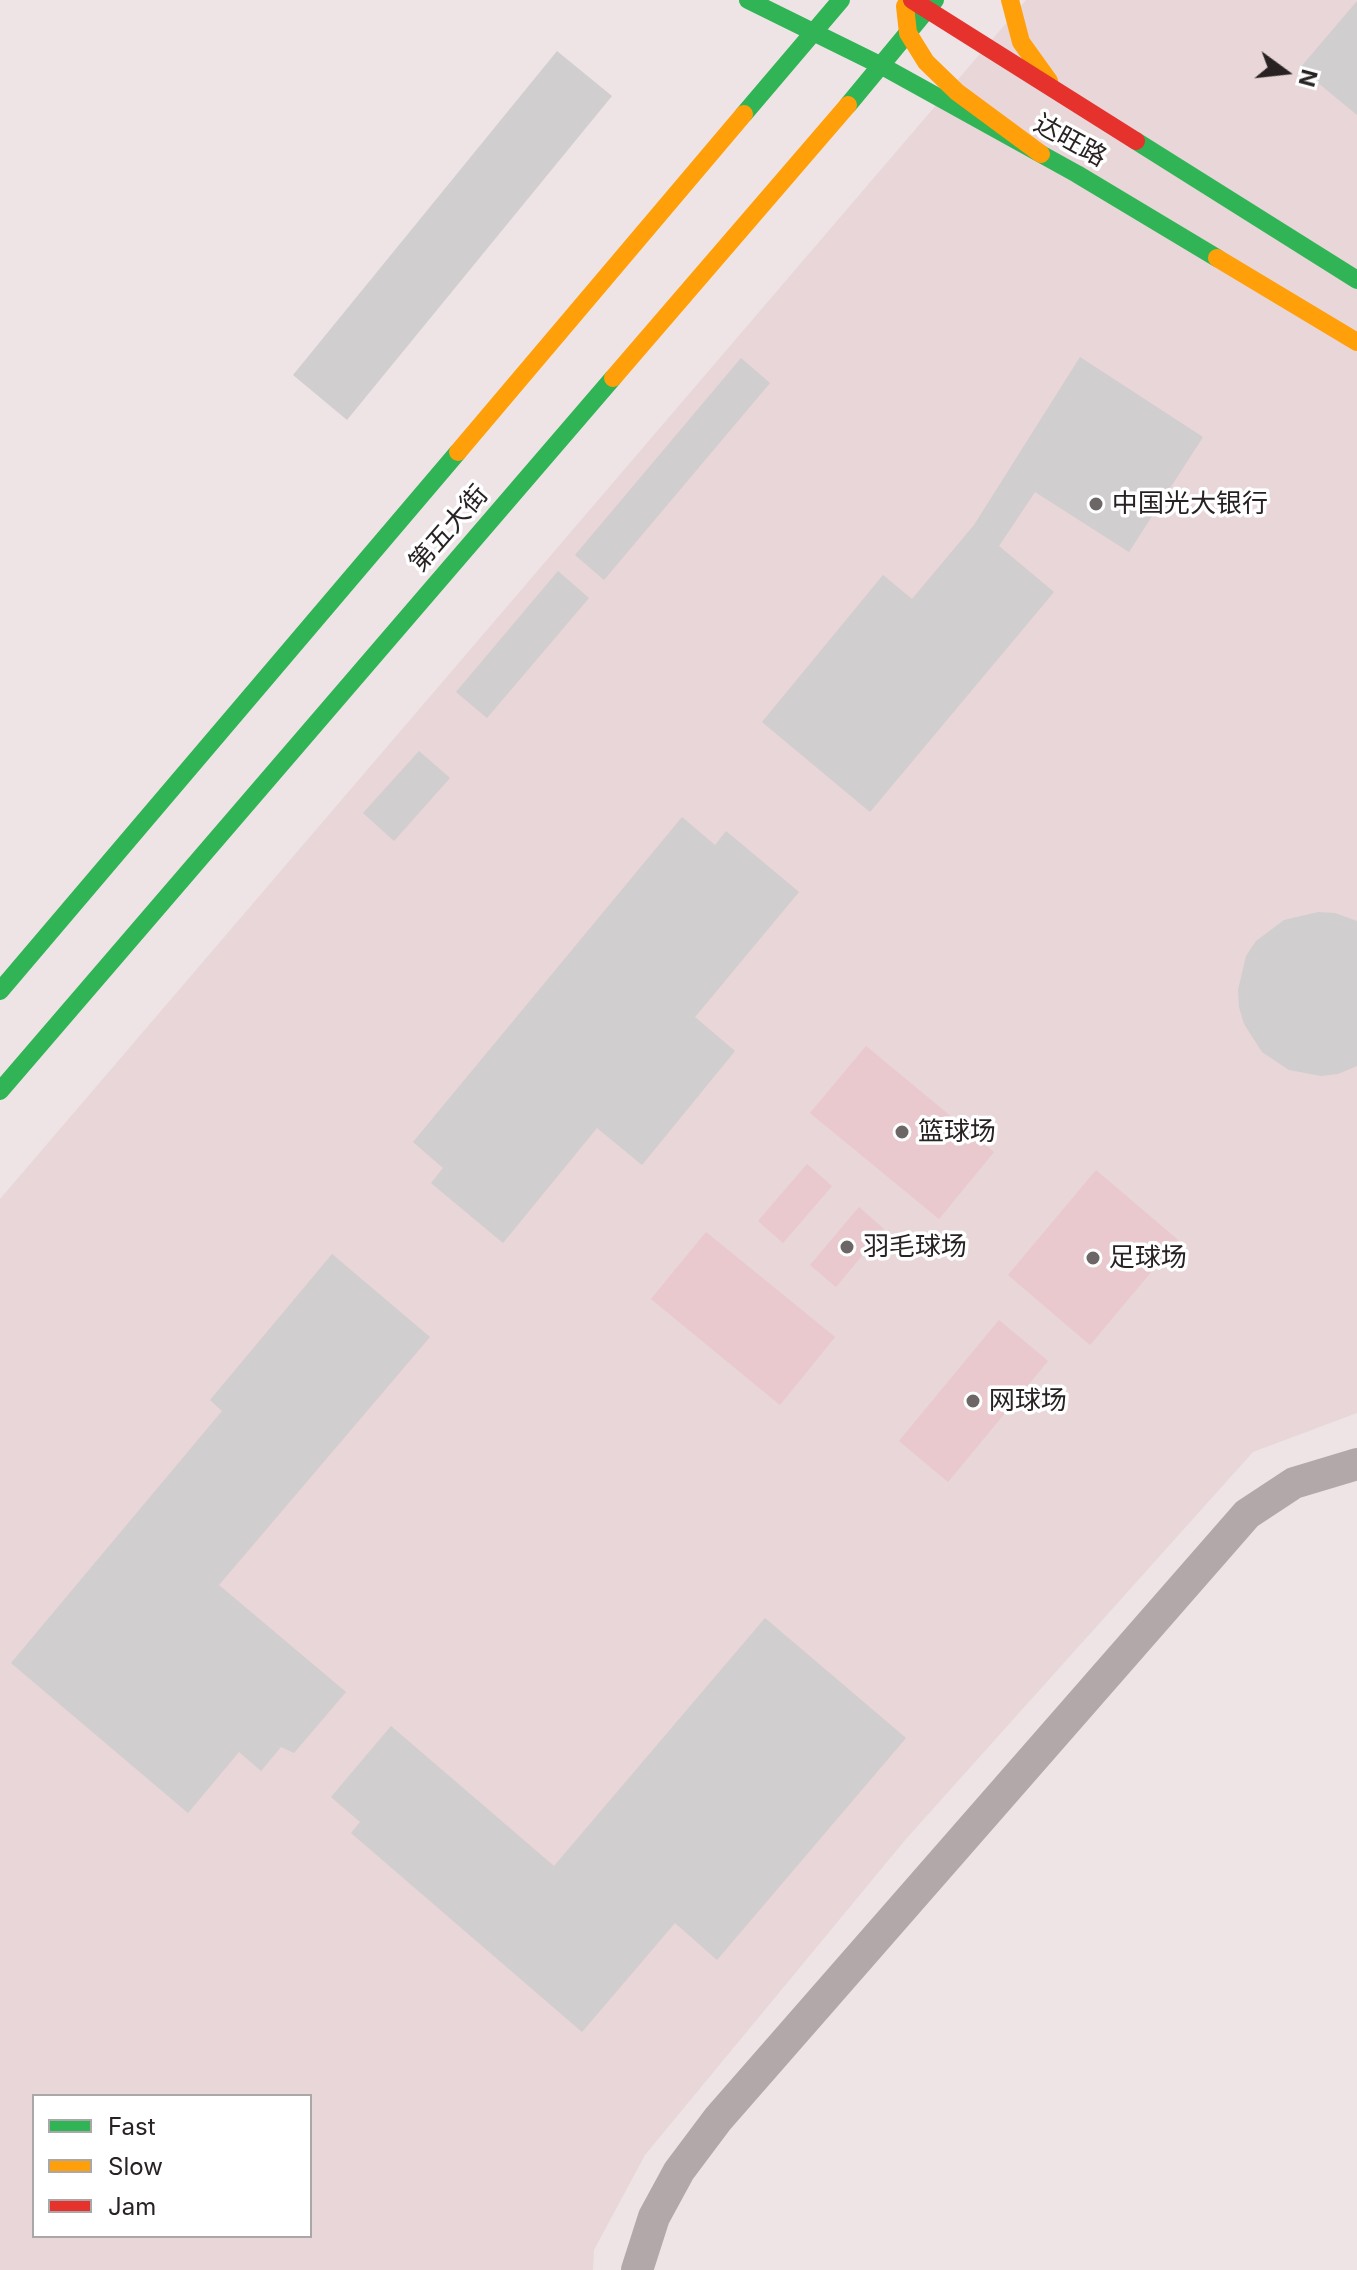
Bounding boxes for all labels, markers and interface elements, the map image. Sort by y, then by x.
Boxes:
north arrow [1245,32,1325,112]
text: N [1293,67,1323,90]
street label: 达旺路 [1028,108,1112,174]
street label: 第五大街 [403,480,495,578]
place label: 中国光大银行 [1112,488,1268,520]
marker: 中国光大银行 [1087,495,1105,513]
place label: 篮球场 [918,1116,996,1148]
marker: 篮球场 [893,1123,911,1141]
place label: 羽毛球场 [863,1231,967,1263]
marker: 羽毛球场 [838,1238,856,1256]
place label: 足球场 [1109,1242,1187,1274]
marker: 足球场 [1084,1249,1102,1267]
place label: 网球场 [989,1385,1067,1417]
marker: 网球场 [964,1392,982,1410]
legend [32,2094,312,2238]
text: Fast [108,2112,156,2141]
text: Slow [108,2152,163,2181]
text: Jam [108,2192,156,2221]

